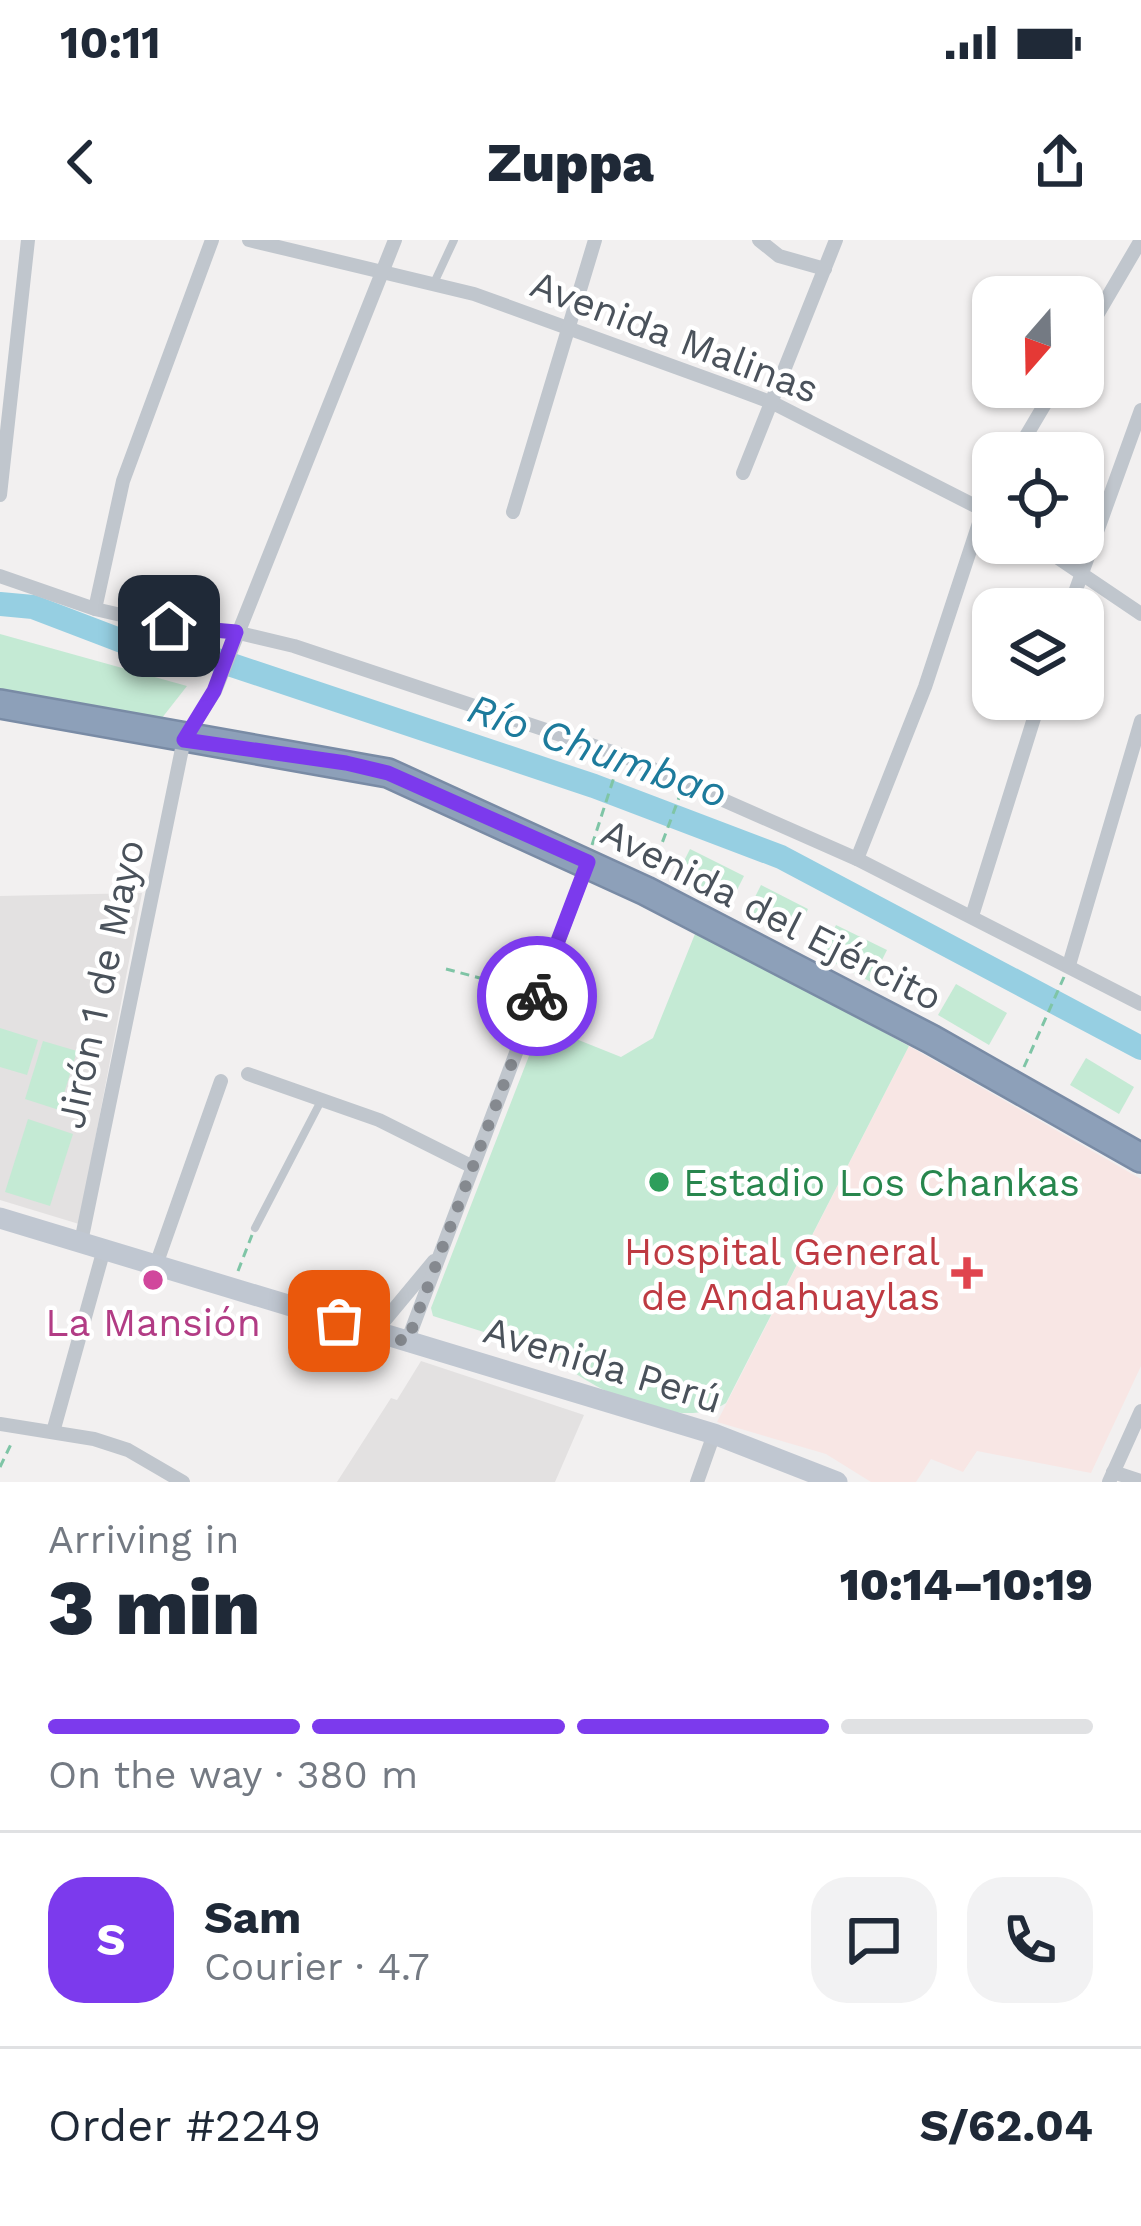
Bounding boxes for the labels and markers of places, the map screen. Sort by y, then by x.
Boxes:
pin [118,575,220,677]
place label: Estadio Los Chankas [683,1160,1080,1205]
marker: Estadio Los Chankas [646,1169,672,1195]
place label: Hospital General de Andahuaylas [624,1229,940,1319]
marker: Hospital General de Andahuaylas [951,1257,983,1289]
marker: La Mansión [140,1267,166,1293]
pin [288,1270,390,1372]
place label: La Mansión [45,1300,261,1345]

